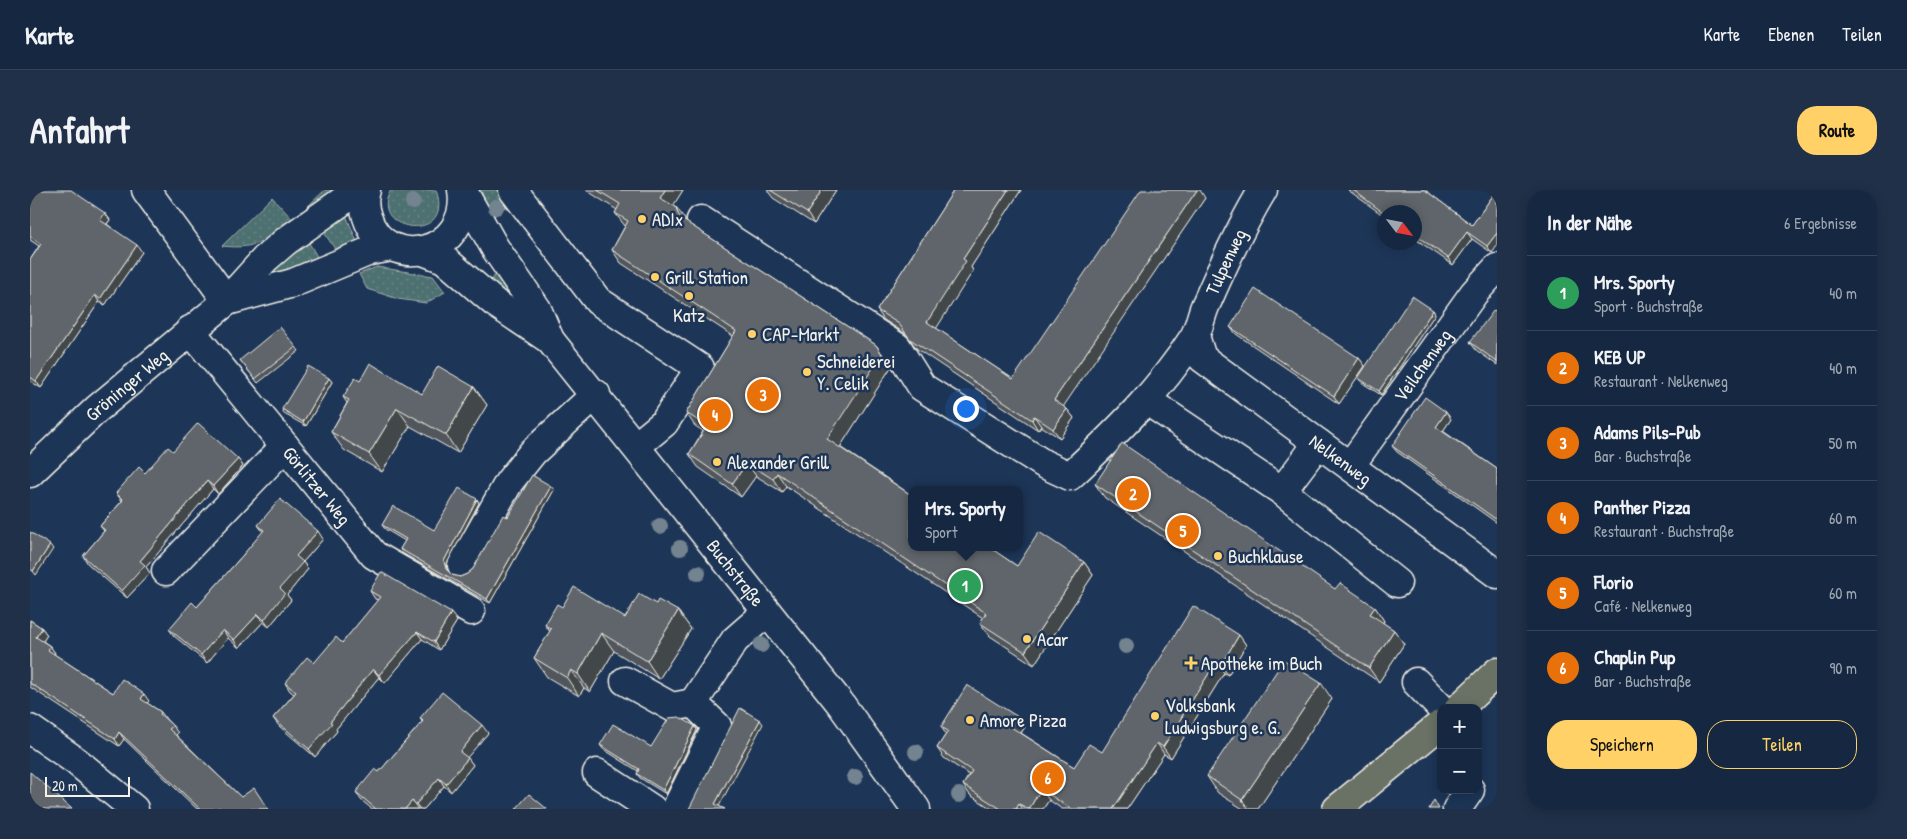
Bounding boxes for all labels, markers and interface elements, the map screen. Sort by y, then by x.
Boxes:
text: Karte [25,19,74,51]
text: Karte [1704,22,1740,47]
text: Ebenen [1768,22,1814,47]
text: Teilen [1842,22,1882,47]
button: Route [1797,106,1877,155]
text: Anfahrt [30,107,129,154]
north arrow [1377,205,1422,250]
place label: ADIx [652,206,683,232]
text: In der Nähe [1547,208,1632,237]
text: 6 Ergebnisse [1784,212,1857,234]
marker: ADIx [636,213,648,225]
street label: Tulpenweg [1199,224,1252,299]
place label: Grill Station [665,264,748,290]
text: Mrs. Sporty [1594,269,1675,295]
marker: Grill Station [649,271,661,283]
text: 1 [1560,282,1566,304]
text: 40 m [1829,282,1857,304]
marker: Katz [683,290,695,302]
text: Sport · Buchstraße [1594,295,1703,317]
place label: Katz [673,302,705,328]
place label: CAP-Markt [762,321,839,347]
street label: Veilchenweg [1387,324,1457,407]
marker: CAP-Markt [746,328,758,340]
street label: Gröninger Weg [79,342,174,427]
text: KEB UP [1594,344,1646,370]
place label: Schneiderei Y. Celik [817,348,896,396]
text: 2 [1559,357,1567,379]
text: 40 m [1829,357,1857,379]
marker: Schneiderei Y. Celik [801,366,813,378]
text: Restaurant · Nelkenweg [1594,370,1728,392]
pin: 3 [747,376,779,414]
pin: 4 [699,396,731,434]
your location [953,396,979,422]
text: Adams Pils-Pub [1594,419,1701,445]
street label: Nelkenweg [1304,428,1377,491]
text: 3 [1559,432,1567,454]
text: 50 m [1829,432,1857,454]
street label: Görlitzer Weg [277,441,357,531]
text: Bar · Buchstraße [1594,445,1691,467]
place label: Alexander Grill [727,449,830,475]
marker: Alexander Grill [711,456,723,468]
pin: 2 [1117,475,1149,513]
popup [908,486,1023,551]
text: Panther Pizza [1594,494,1690,520]
text: Mrs. Sporty [925,495,1006,521]
text: 4 [1560,507,1566,529]
text: 60 m [1829,507,1857,529]
pin: 5 [1167,512,1199,550]
text: Restaurant · Buchstraße [1594,520,1734,542]
text: Sport [925,521,957,543]
street label: Buchstraße [701,534,771,612]
place label: Buchklause [1228,543,1304,569]
marker: Buchklause [1212,550,1224,562]
pin: 1 [949,567,981,605]
text: Florio [1594,569,1633,595]
text: 5 [1560,582,1566,604]
text: 60 m [1829,582,1857,604]
text: Café · Nelkenweg [1594,595,1692,617]
place label: Acar [1037,626,1069,652]
marker: Acar [1021,633,1033,645]
text: Chaplin Pup [1594,644,1675,670]
place label: Apotheke im Buch [1201,650,1322,676]
marker: Apotheke im Buch [1185,657,1197,669]
text: 6 [1560,657,1566,679]
text: 90 m [1829,657,1857,679]
text: Bar · Buchstraße [1594,670,1691,692]
place label: Volksbank Ludwigsburg e. G. [1165,692,1281,740]
map controls [1437,704,1482,794]
button: + [1437,704,1482,749]
place label: Amore Pizza [980,707,1067,733]
marker: Volksbank Ludwigsburg e. G. [1149,710,1161,722]
marker: Amore Pizza [964,714,976,726]
button: Speichern [1547,720,1697,769]
button: Teilen [1707,720,1857,769]
button: − [1437,749,1482,794]
pin: 6 [1032,759,1064,797]
scale bar [45,774,130,797]
text: 20 m [52,776,78,795]

